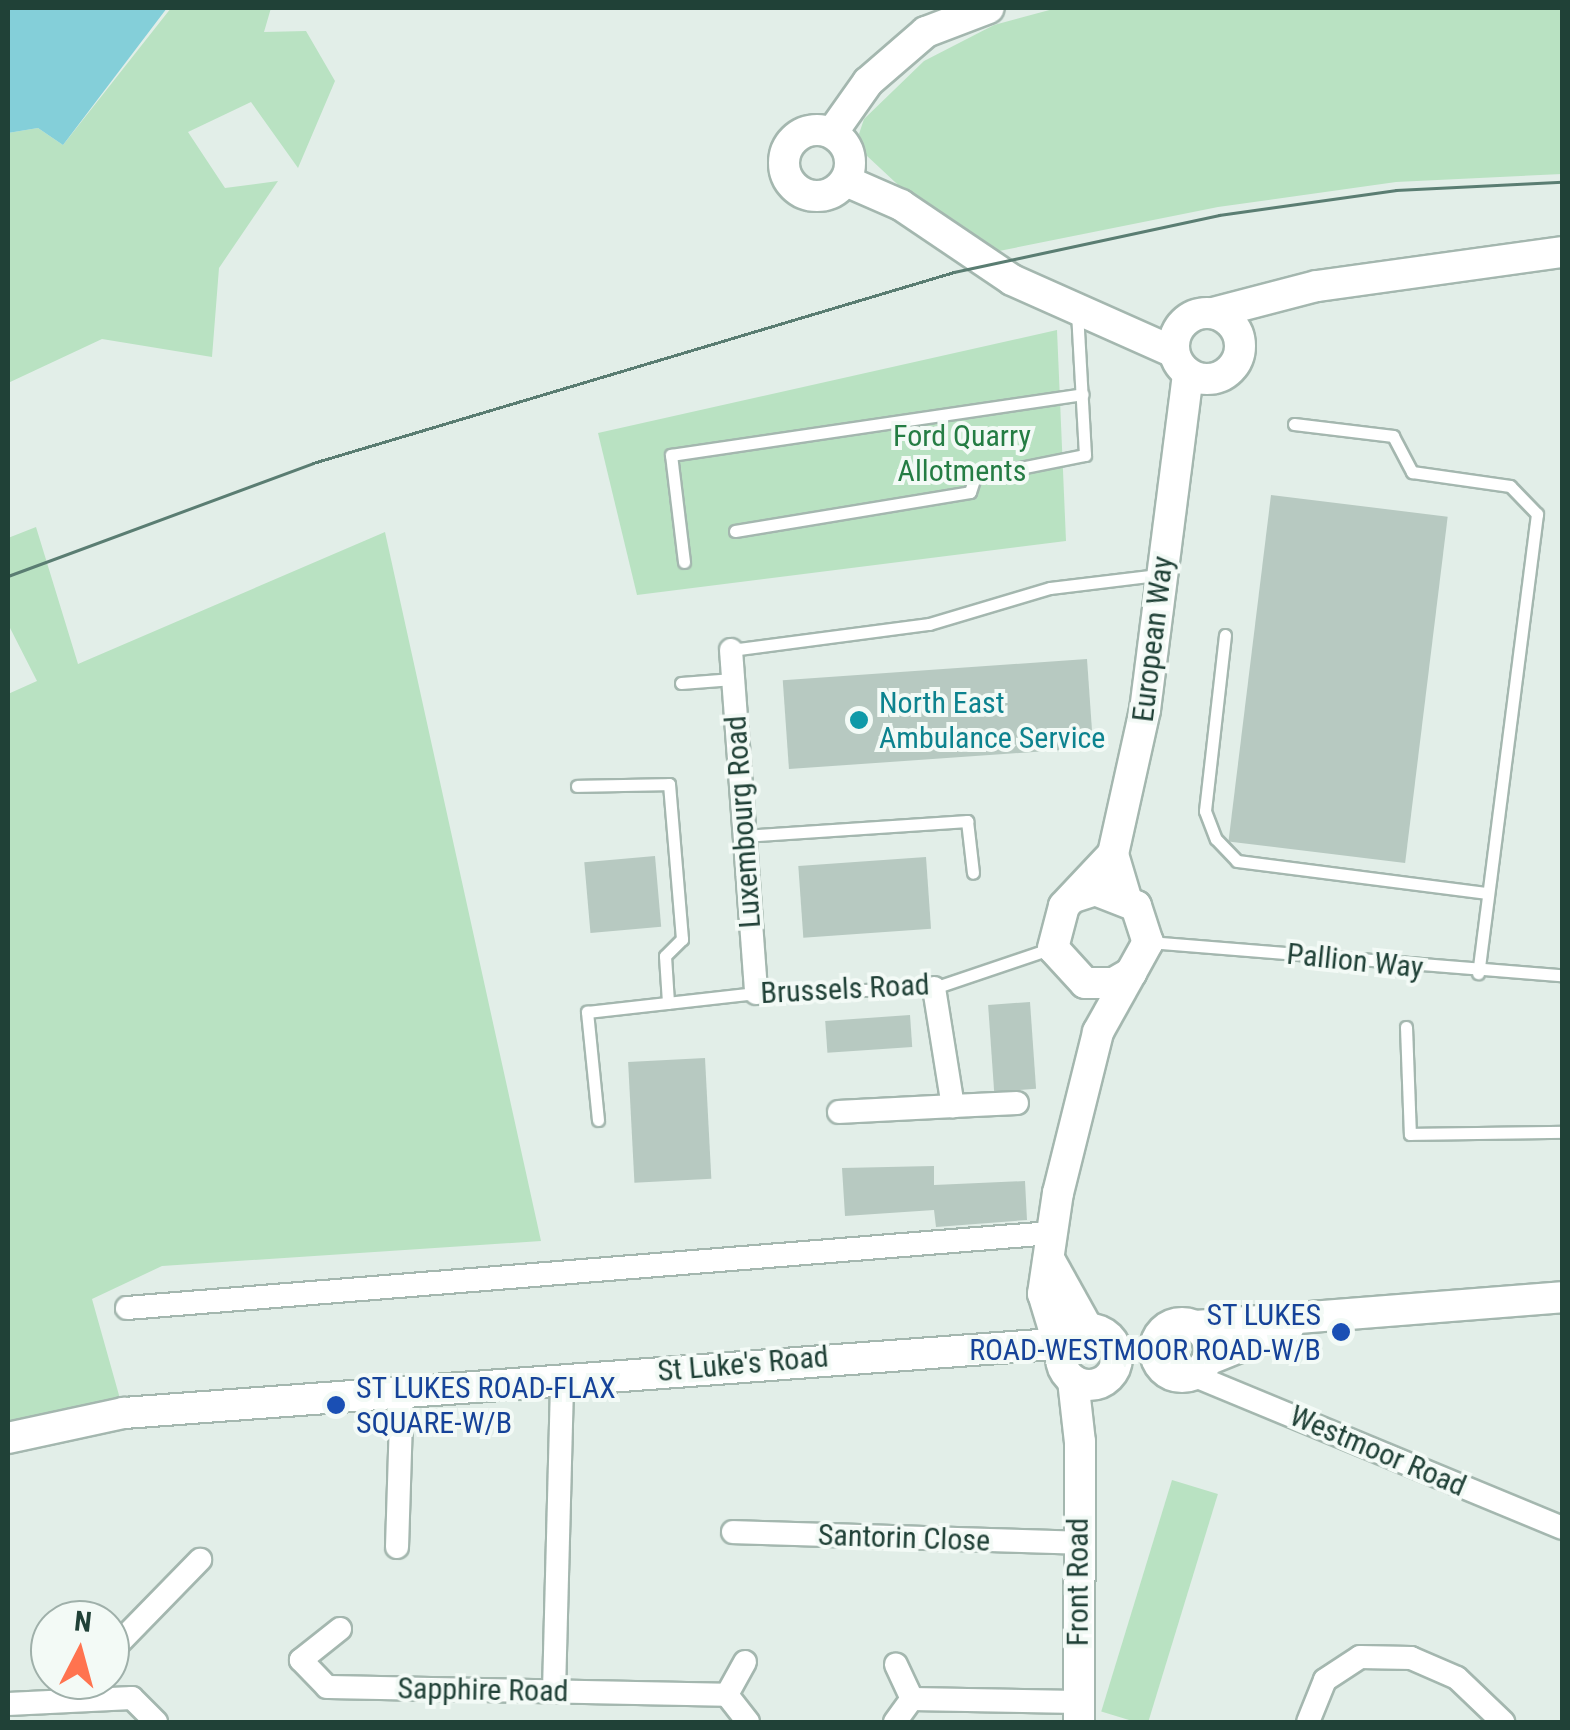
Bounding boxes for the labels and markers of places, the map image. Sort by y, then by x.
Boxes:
place label: North East Ambulance Service [879,685,1105,756]
marker: North East Ambulance Service [848,709,870,731]
place label: ST LUKES ROAD-WESTMOOR ROAD-W/B [969,1297,1321,1368]
marker: ST LUKES ROAD-WESTMOOR ROAD-W/B [1330,1321,1352,1343]
place label: ST LUKES ROAD-FLAX SQUARE-W/B [356,1370,616,1440]
marker: ST LUKES ROAD-FLAX SQUARE-W/B [325,1394,347,1416]

